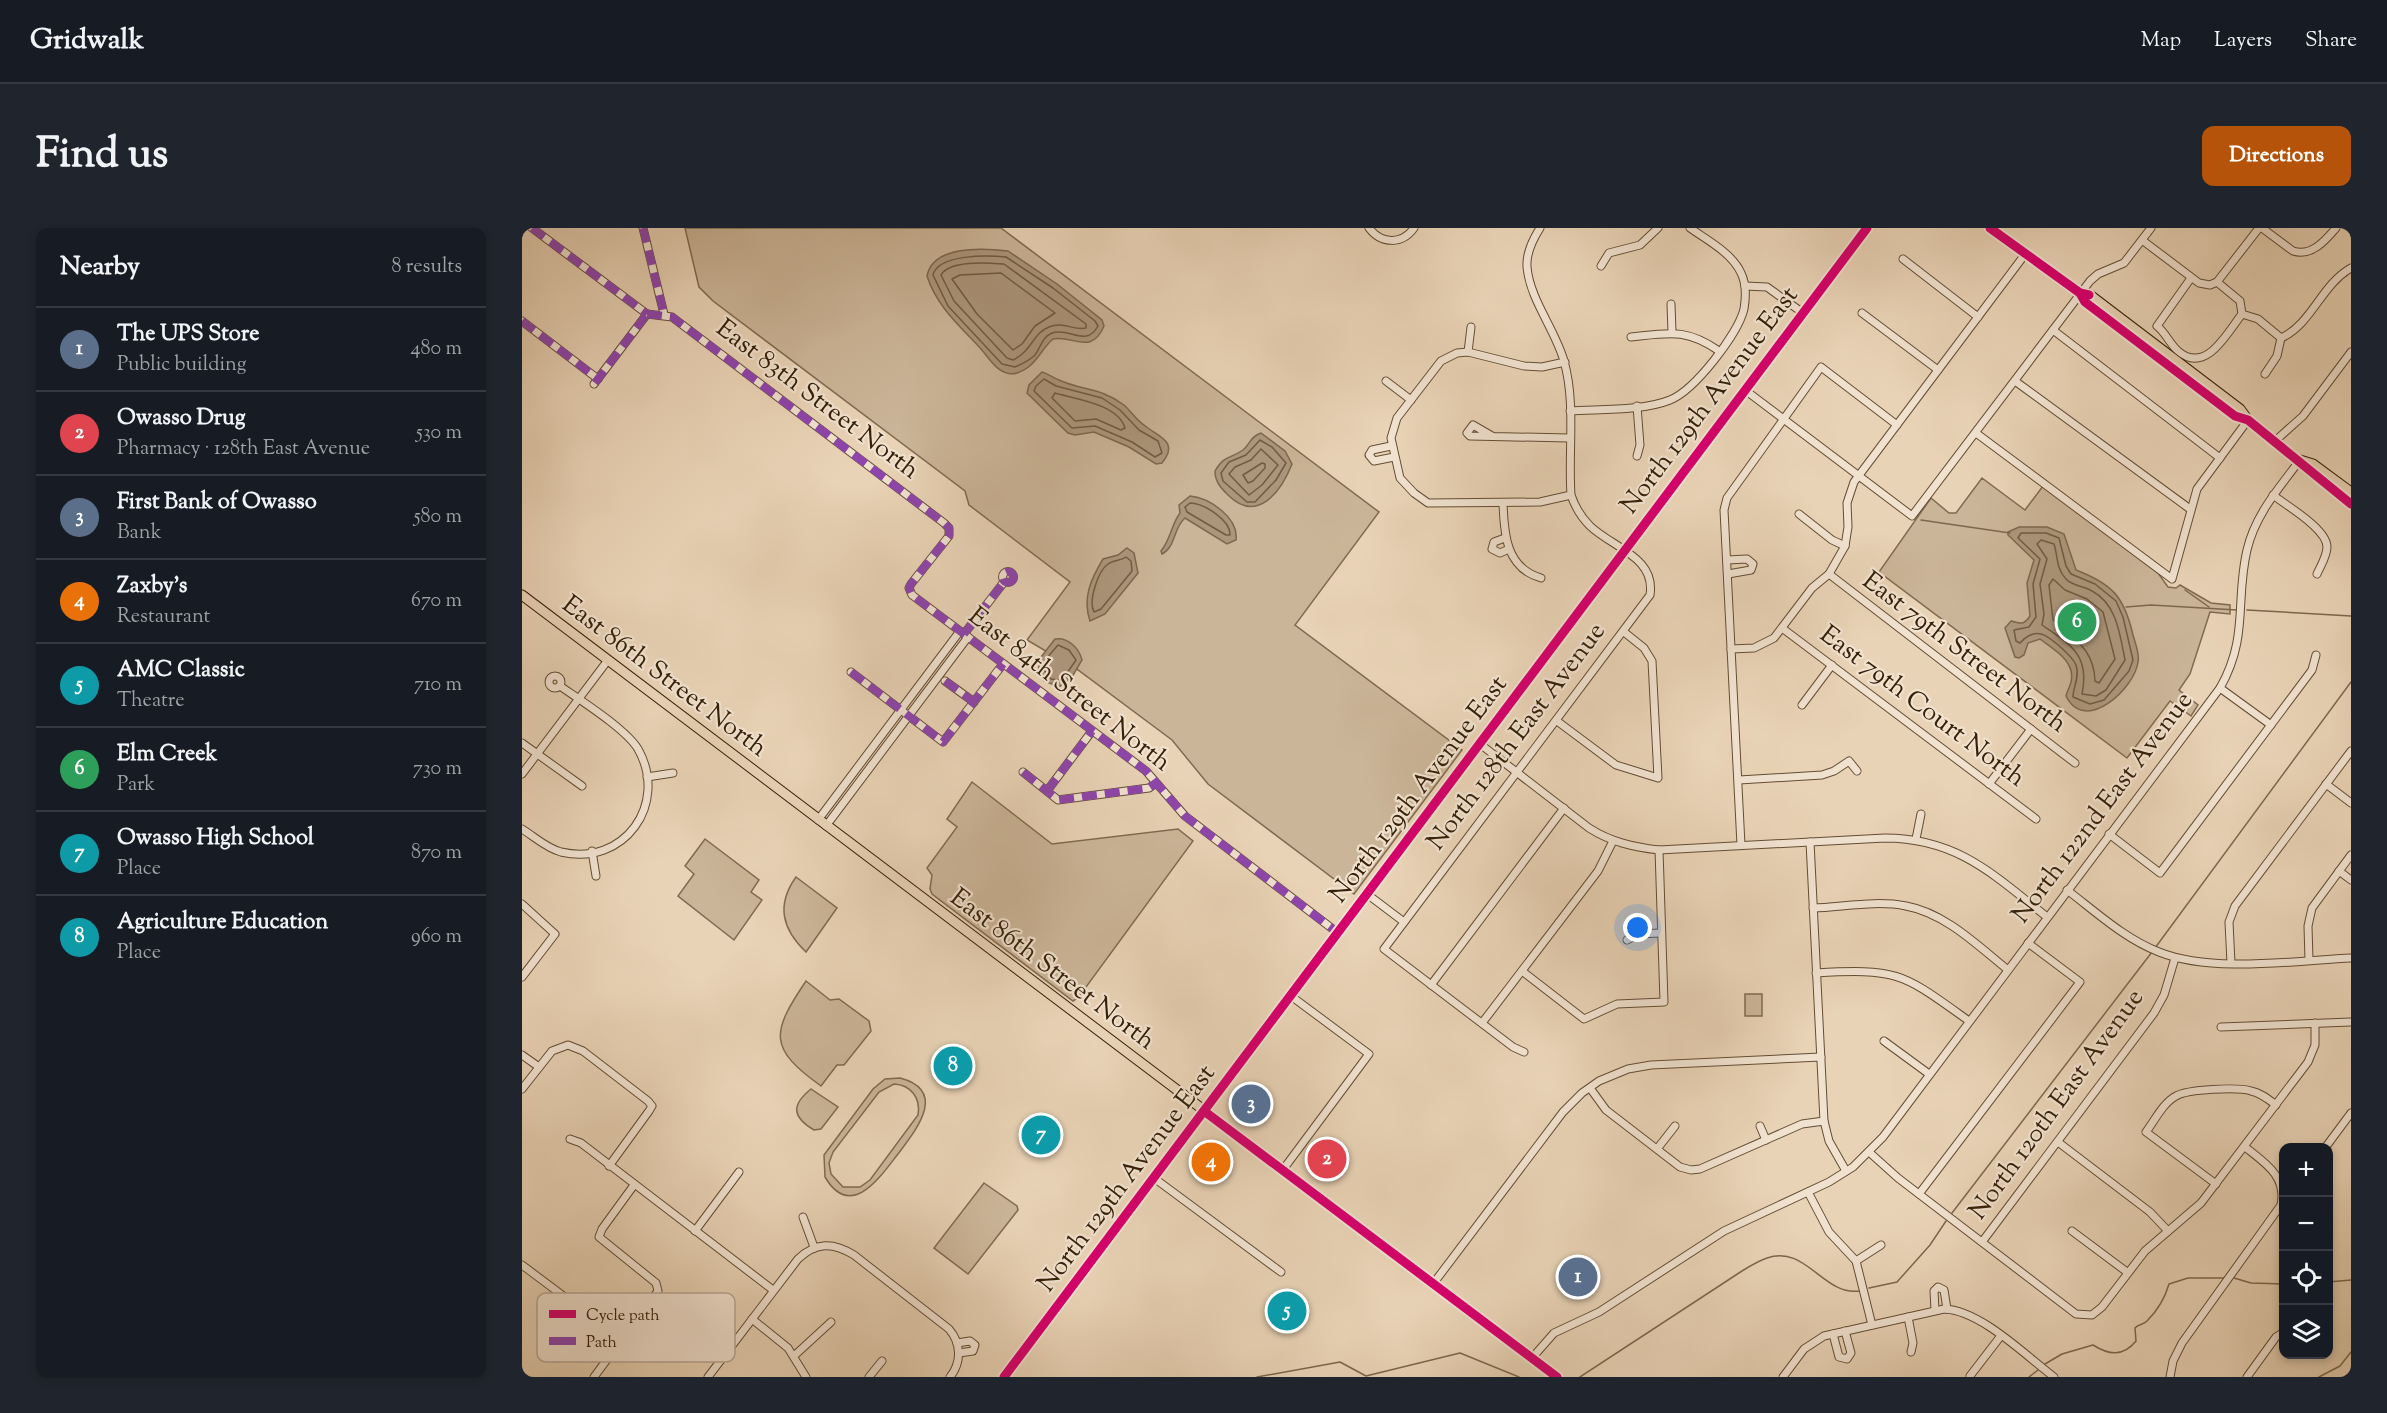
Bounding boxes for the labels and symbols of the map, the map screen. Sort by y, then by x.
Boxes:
street label: North 129th Avenue East [1612,279,1808,523]
street label: East 83th Street North [707,311,927,489]
street label: East 79th Street North [1854,564,2074,742]
street label: East 86th Street North [553,587,775,767]
street label: East 84th Street North [960,599,1178,781]
pin: 6 [2058,600,2096,644]
street label: North 128th East Avenue [1419,615,1615,859]
street label: East 79th Court North [1811,617,2033,797]
street label: North 129th Avenue East [1321,668,1517,912]
street label: North 122nd East Avenue [2003,684,2203,932]
street label: East 86th Street North [941,880,1163,1060]
your location [1623,913,1652,942]
street label: North 120th East Avenue [1960,982,2154,1228]
pin: 8 [934,1044,972,1088]
street label: North 129th Avenue East [1029,1057,1225,1301]
pin: 3 [1232,1082,1270,1126]
pin: 7 [1022,1112,1060,1158]
pin: 2 [1308,1136,1346,1182]
pin: 4 [1192,1140,1230,1184]
pin: 1 [1558,1254,1598,1300]
pin: 5 [1268,1288,1306,1334]
legend [537,1293,735,1362]
text: Cycle path [586,1305,660,1328]
text: Path [586,1332,617,1355]

